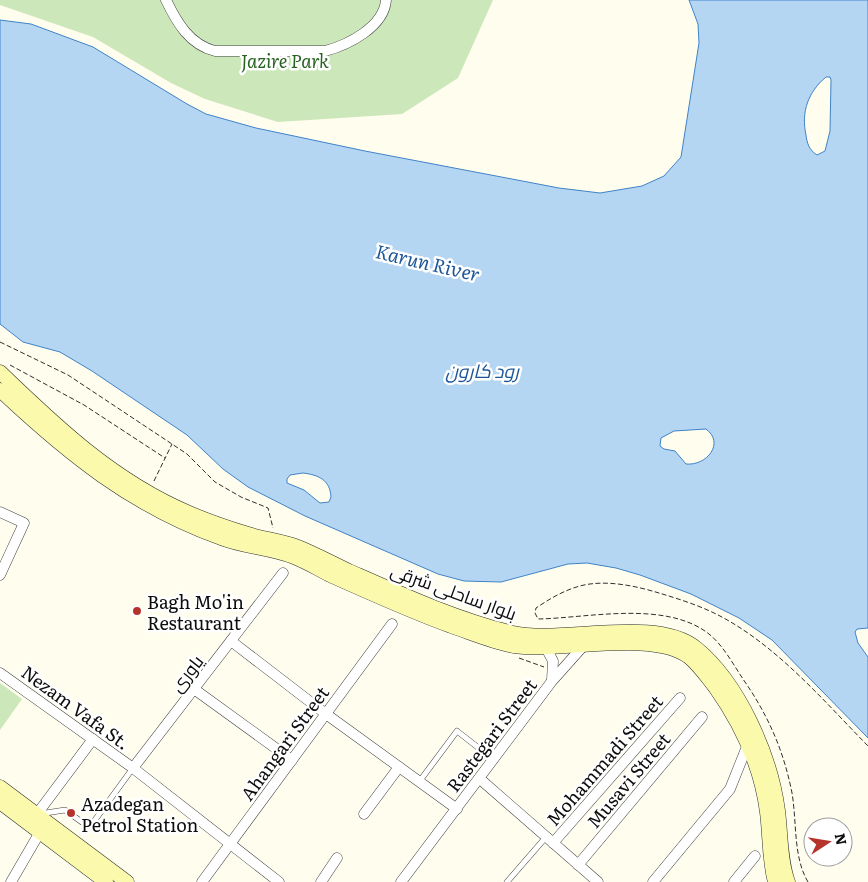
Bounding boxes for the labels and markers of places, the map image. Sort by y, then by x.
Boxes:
place label: Bagh Mo'in Restaurant [147,588,244,636]
marker: Bagh Mo'in Restaurant [131,605,143,617]
place label: Azadegan Petrol Station [81,790,199,838]
marker: Azadegan Petrol Station [65,807,77,819]

